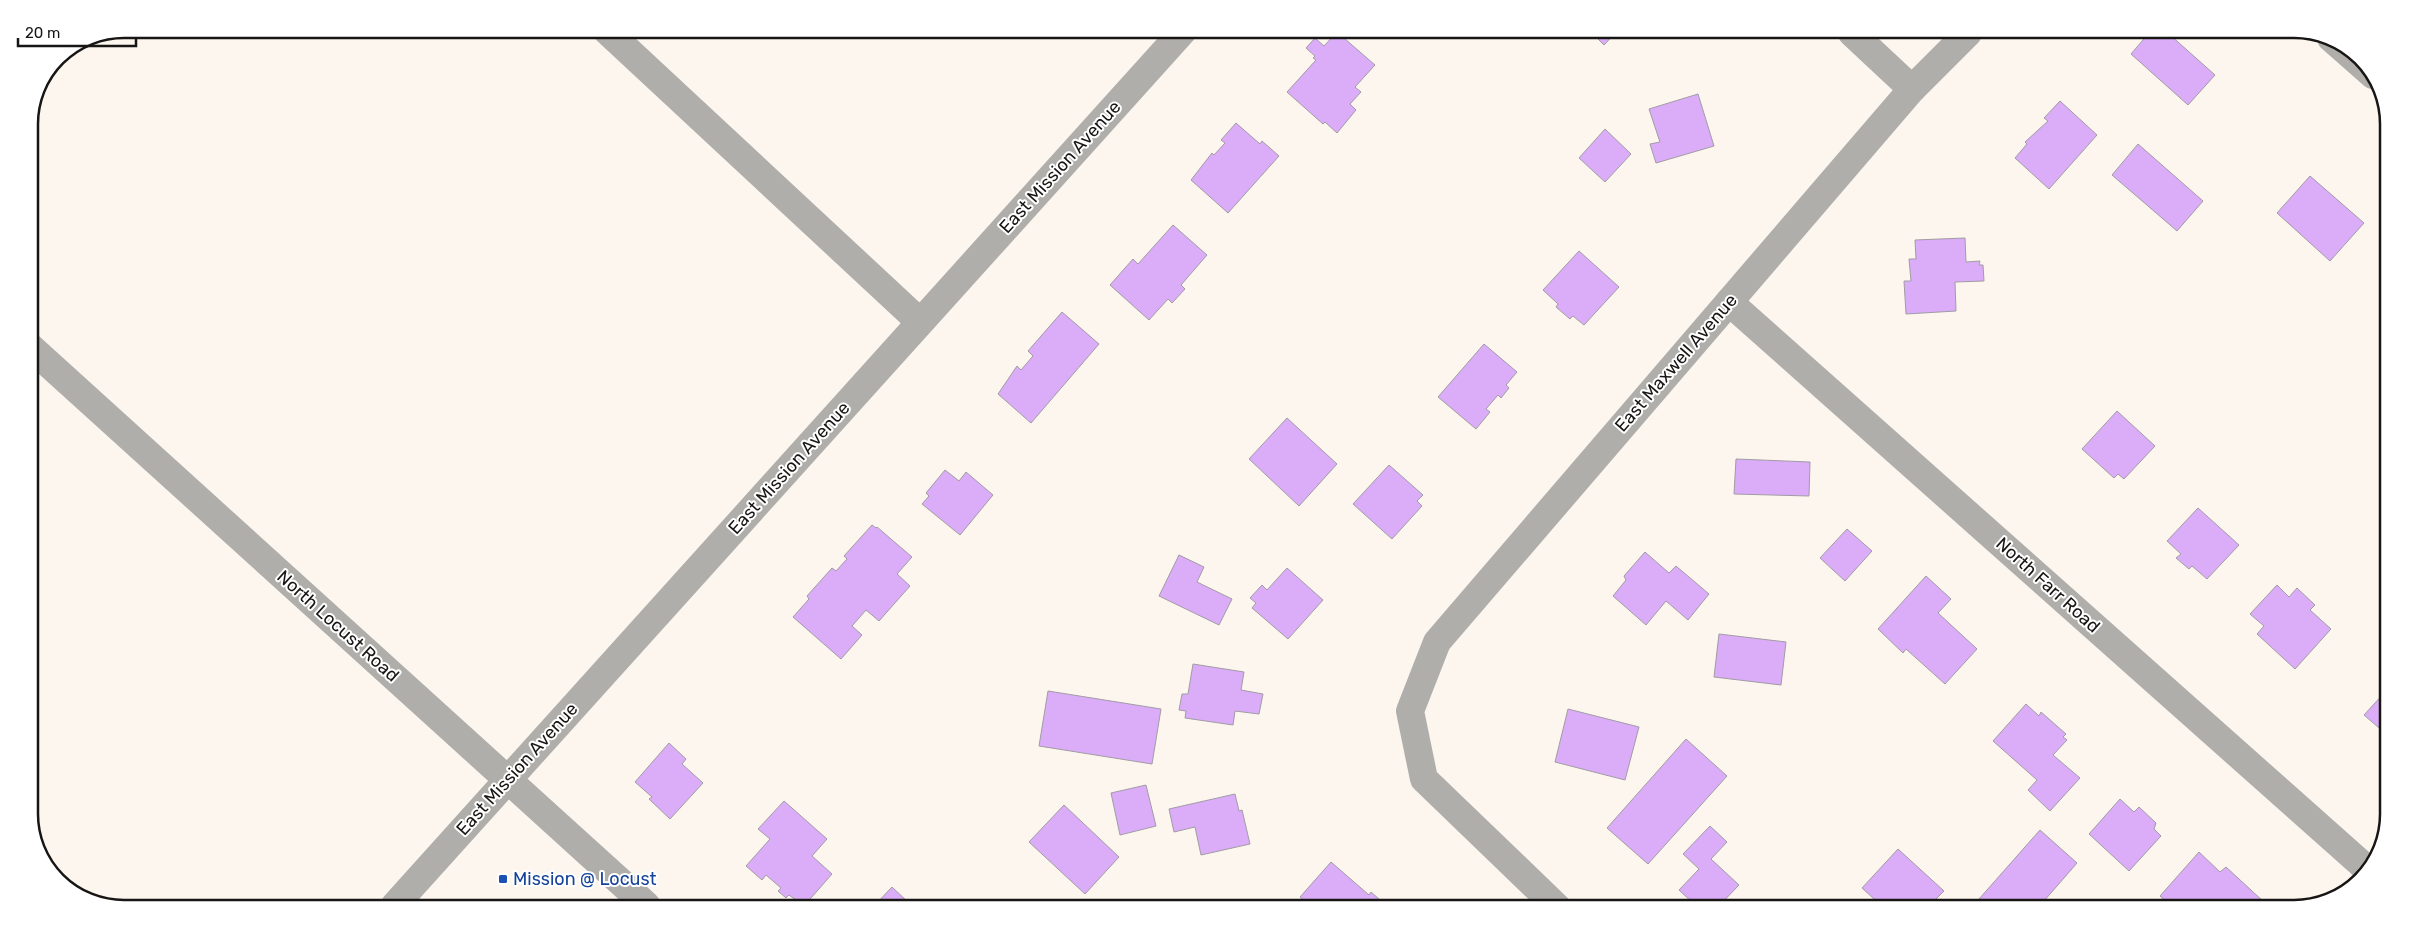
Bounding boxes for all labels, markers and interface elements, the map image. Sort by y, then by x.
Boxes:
scale bar [18,15,135,47]
text: 20 m [25,24,60,42]
street label: East Mission Avenue [995,96,1125,238]
street label: East Maxwell Avenue [1610,290,1742,436]
street label: East Mission Avenue [724,397,854,539]
street label: North Farr Road [1991,533,2105,637]
street label: North Locust Road [273,565,403,687]
street label: East Mission Avenue [452,698,582,840]
place label: Mission @ Locust [513,868,657,890]
marker: Mission @ Locust [497,873,509,885]

